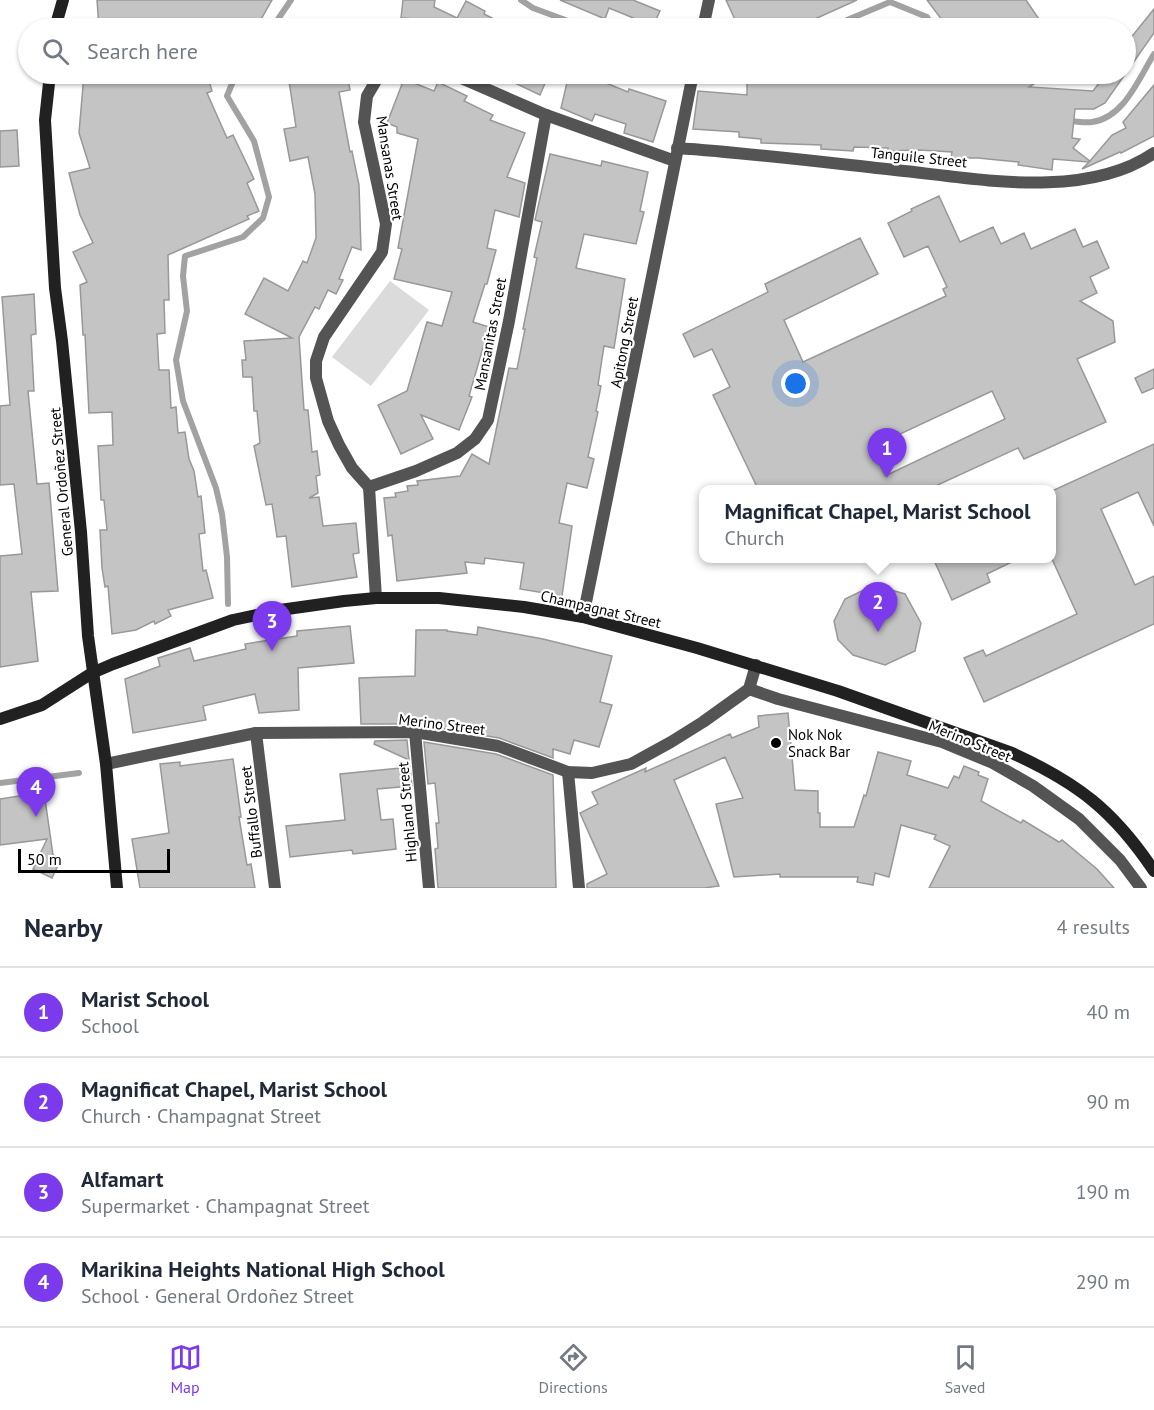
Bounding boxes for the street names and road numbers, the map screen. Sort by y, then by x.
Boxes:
street label: Mansanas Street [372,114,408,222]
street label: Tanguile Street [870,142,968,172]
street label: Mansanitas Street [470,276,510,392]
street label: Apitong Street [606,295,642,389]
street label: General Ordoñez Street [45,407,77,557]
street label: Champagnat Street [539,586,663,632]
street label: Merino Street [398,709,486,739]
street label: Merino Street [926,716,1014,766]
street label: Highland Street [393,761,421,863]
street label: Buffallo Street [236,765,266,859]

